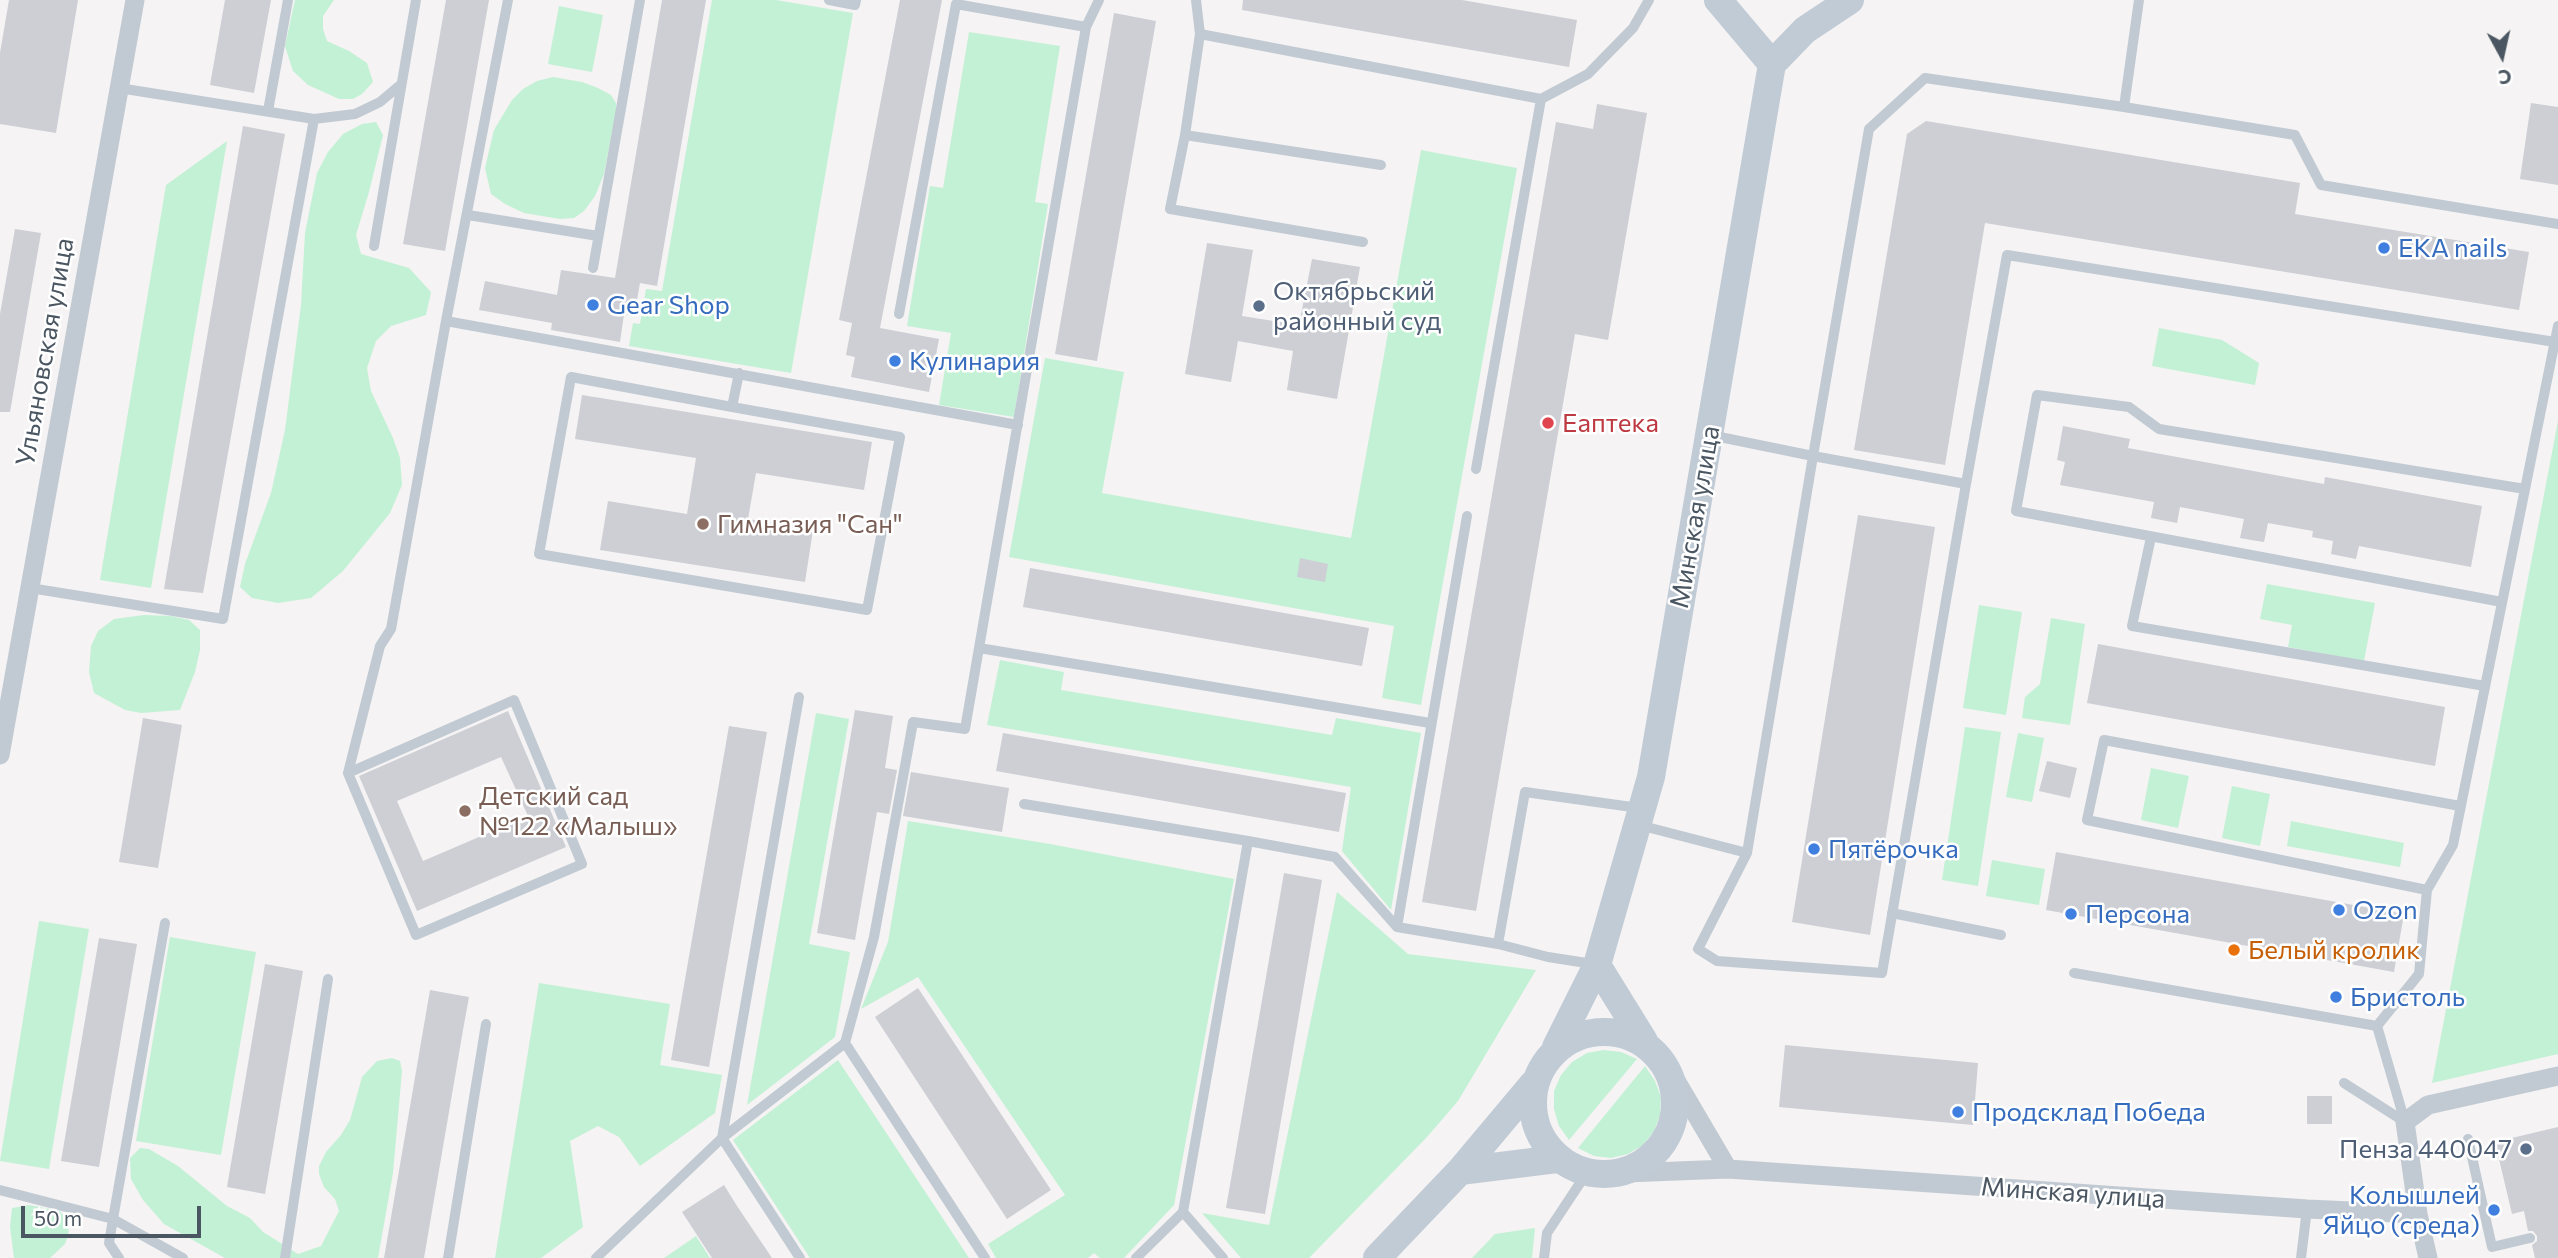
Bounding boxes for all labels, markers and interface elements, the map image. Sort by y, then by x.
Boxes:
north arrow [2467,21,2537,91]
text: С [2497,65,2513,90]
place label: EKA nails [2398,232,2507,264]
street label: Ульяновская улица [10,235,80,469]
marker: EKA nails [2376,240,2392,256]
place label: Октябрьский районный суд [1273,275,1441,336]
place label: Gear Shop [607,289,730,321]
marker: Gear Shop [585,297,601,313]
marker: Октябрьский районный суд [1251,298,1267,314]
place label: Кулинария [909,345,1040,377]
marker: Кулинария [887,353,903,369]
place label: Еаптека [1562,407,1659,439]
marker: Еаптека [1540,415,1556,431]
street label: Минская улица [1664,423,1726,611]
place label: Гимназия "Сан" [717,508,903,540]
marker: Гимназия "Сан" [695,516,711,532]
place label: Детский сад №122 «Малыш» [479,780,677,842]
marker: Детский сад №122 «Малыш» [457,803,473,819]
place label: Пятёрочка [1828,833,1959,865]
marker: Пятёрочка [1806,841,1822,857]
place label: Ozon [2353,894,2418,926]
place label: Персона [2085,898,2190,930]
marker: Ozon [2331,902,2347,918]
marker: Персона [2063,906,2079,922]
place label: Белый кролик [2248,934,2420,966]
marker: Белый кролик [2226,942,2242,958]
place label: Бристоль [2350,981,2465,1013]
marker: Бристоль [2328,989,2344,1005]
place label: Продсклад Победа [1972,1096,2206,1128]
marker: Продсклад Победа [1950,1104,1966,1120]
place label: Пенза 440047 [2339,1133,2512,1165]
marker: Пенза 440047 [2518,1141,2534,1157]
street label: Минская улица [1980,1171,2166,1215]
place label: Колышлей Яйцо (среда) [2322,1179,2480,1240]
scale bar [24,1192,205,1236]
marker: Колышлей Яйцо (среда) [2486,1202,2502,1218]
text: 50 m [34,1205,82,1230]

